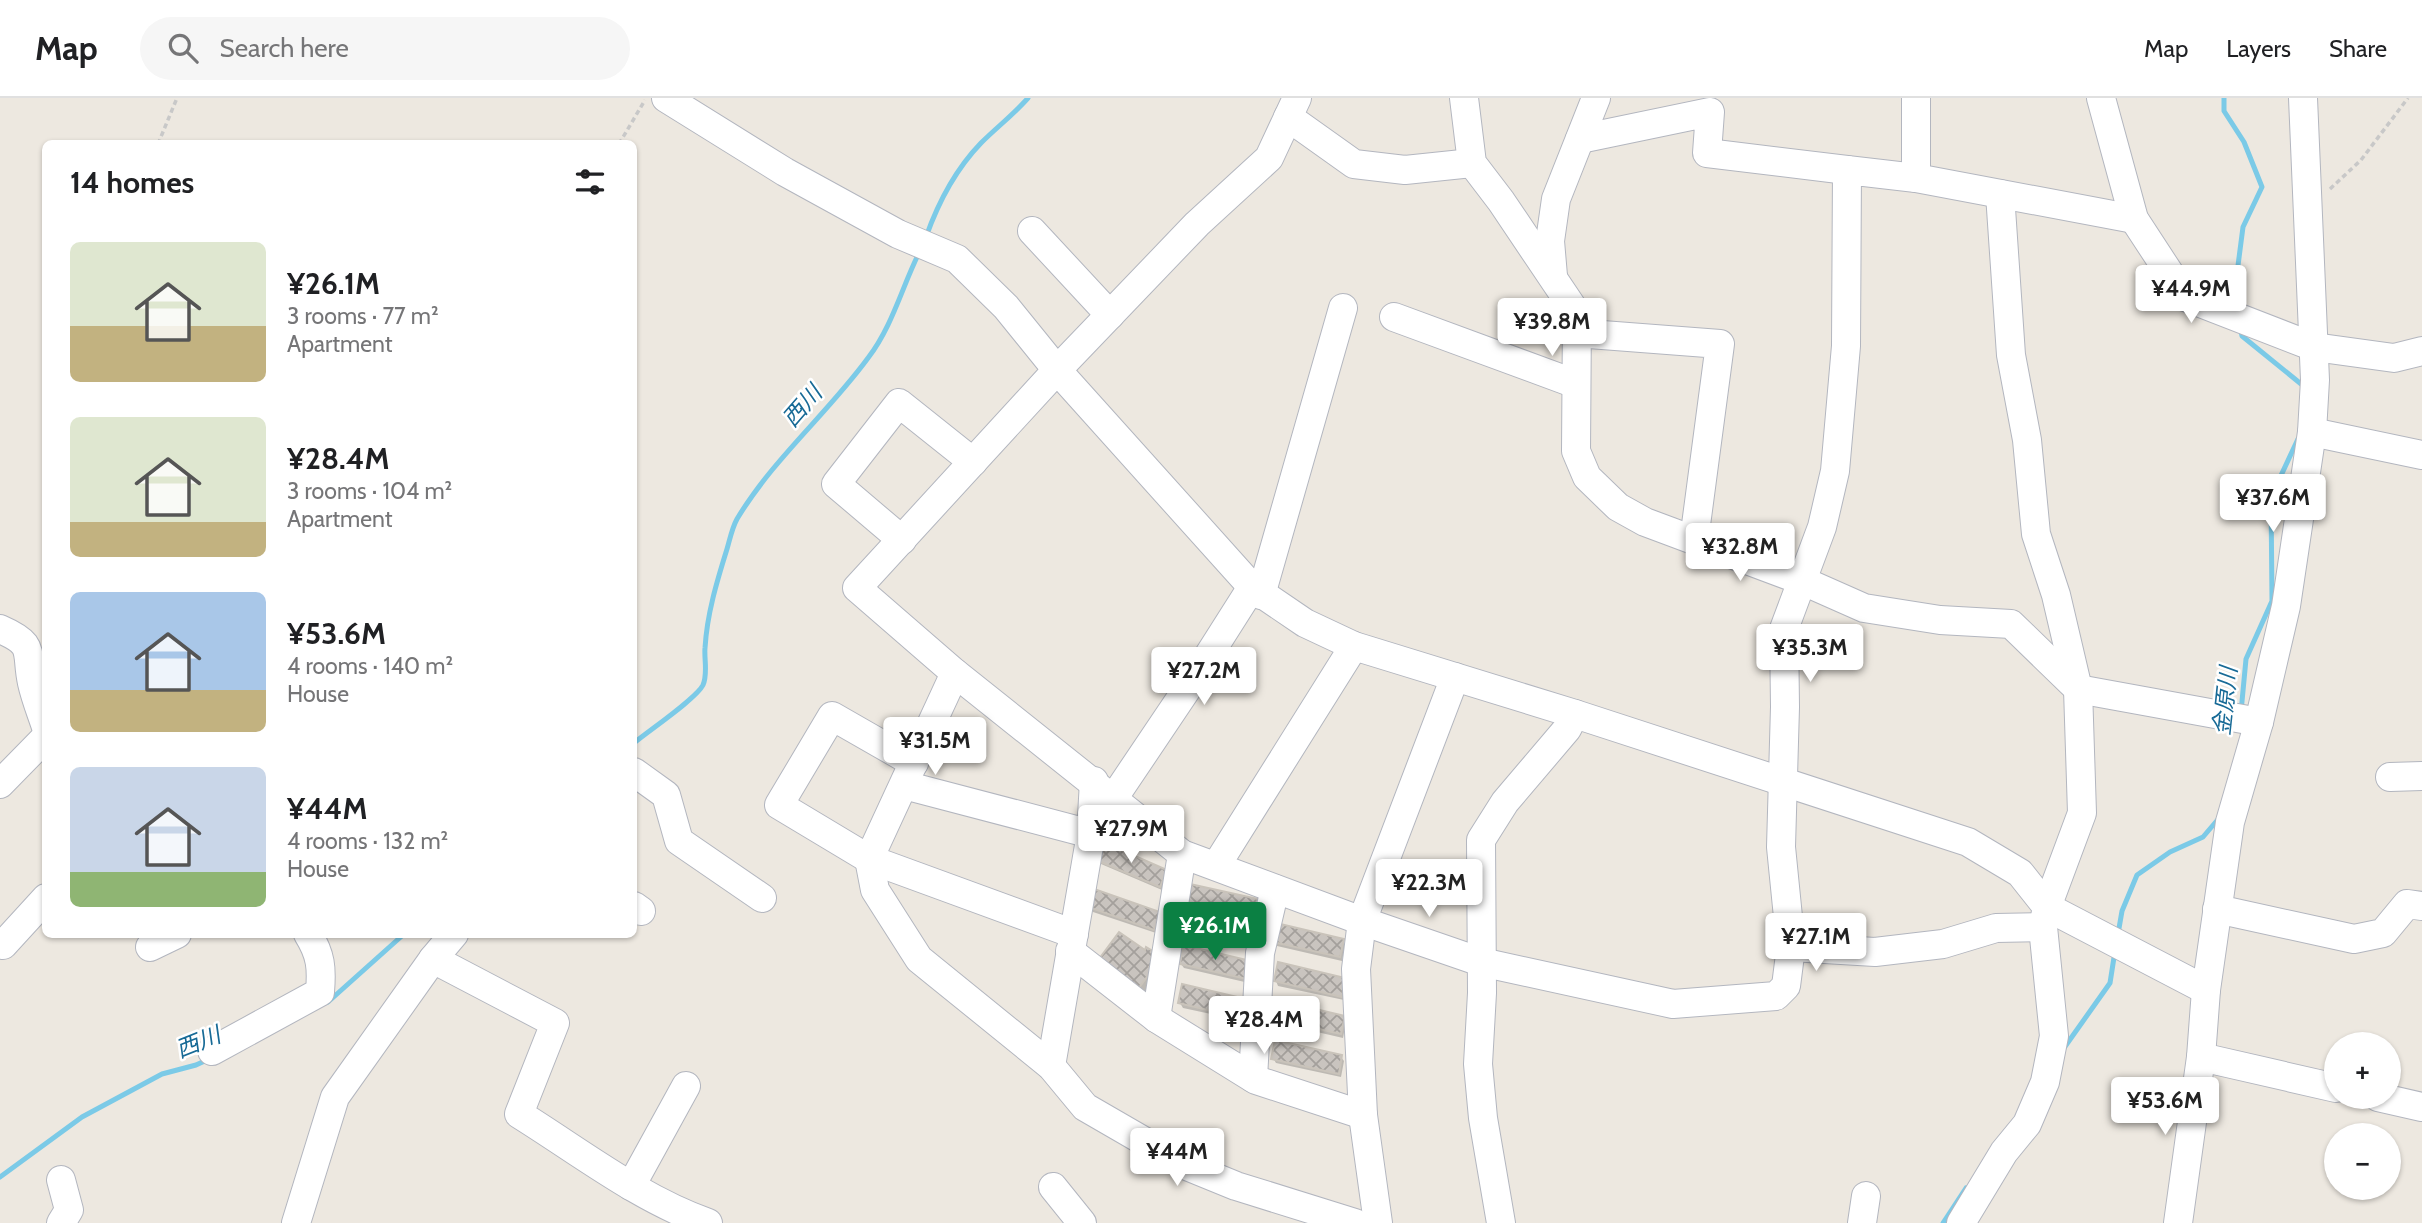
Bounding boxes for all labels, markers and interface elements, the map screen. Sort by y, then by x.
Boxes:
search box [140,17,630,80]
text: Map [35,28,98,68]
icon: search [164,29,202,67]
text: Search here [220,32,349,64]
text: Map [2144,34,2188,63]
text: Layers [2226,34,2291,63]
text: Share [2329,34,2387,63]
icon: filters [571,163,609,201]
text: 14 homes [70,164,194,201]
text: ¥26.1M [287,265,380,302]
pin: ¥44.9M [2134,266,2248,325]
icon: home [126,270,210,354]
text: ¥44.9M [2151,274,2231,302]
pin: ¥39.8M [1495,299,1609,358]
text: 3 rooms · 77 m² [287,302,439,330]
text: ¥39.8M [1514,307,1590,335]
text: Apartment [287,330,392,358]
water label: 西川 [776,377,830,433]
text: ¥28.4M [287,440,389,477]
icon: home [126,445,210,529]
pin: ¥37.6M [2216,474,2330,534]
text: 3 rooms · 104 m² [287,477,452,505]
text: ¥37.6M [2236,483,2310,511]
text: Apartment [287,505,392,533]
pin: ¥32.8M [1683,524,1797,583]
text: ¥32.8M [1702,532,1778,560]
text: ¥53.6M [287,615,386,652]
icon: home [126,620,210,704]
pin: ¥35.3M [1753,624,1867,684]
text: ¥35.3M [1772,633,1848,661]
pin: ¥27.2M [1147,648,1261,707]
text: 4 rooms · 140 m² [287,652,453,680]
text: ¥27.2M [1167,656,1241,684]
water label: 金原川 [2207,662,2243,737]
text: House [287,680,349,708]
pin: ¥31.5M [878,718,992,777]
text: ¥31.5M [899,726,971,754]
text: ¥44M [287,790,367,827]
icon: home [126,795,210,879]
pin: ¥27.9M [1074,806,1188,865]
text: ¥27.9M [1094,814,1168,842]
text: 4 rooms · 132 m² [287,827,448,855]
text: House [287,855,349,883]
pin: ¥22.3M [1372,860,1486,919]
text: ¥22.3M [1392,868,1466,896]
pin: ¥26.1M [1158,902,1272,962]
text: ¥26.1M [1179,911,1251,939]
pin: ¥27.1M [1759,914,1873,973]
text: ¥27.1M [1781,922,1851,950]
pin: ¥28.4M [1207,996,1321,1056]
text: ¥28.4M [1225,1005,1303,1033]
water label: 西川 [171,1019,227,1064]
map controls [2324,1032,2401,1200]
button: + [2324,1032,2401,1109]
pin: ¥53.6M [2108,1077,2222,1137]
text: ¥53.6M [2127,1086,2203,1114]
button: − [2324,1123,2401,1200]
pin: ¥44M [1136,1128,1218,1188]
text: ¥44M [1146,1137,1208,1165]

